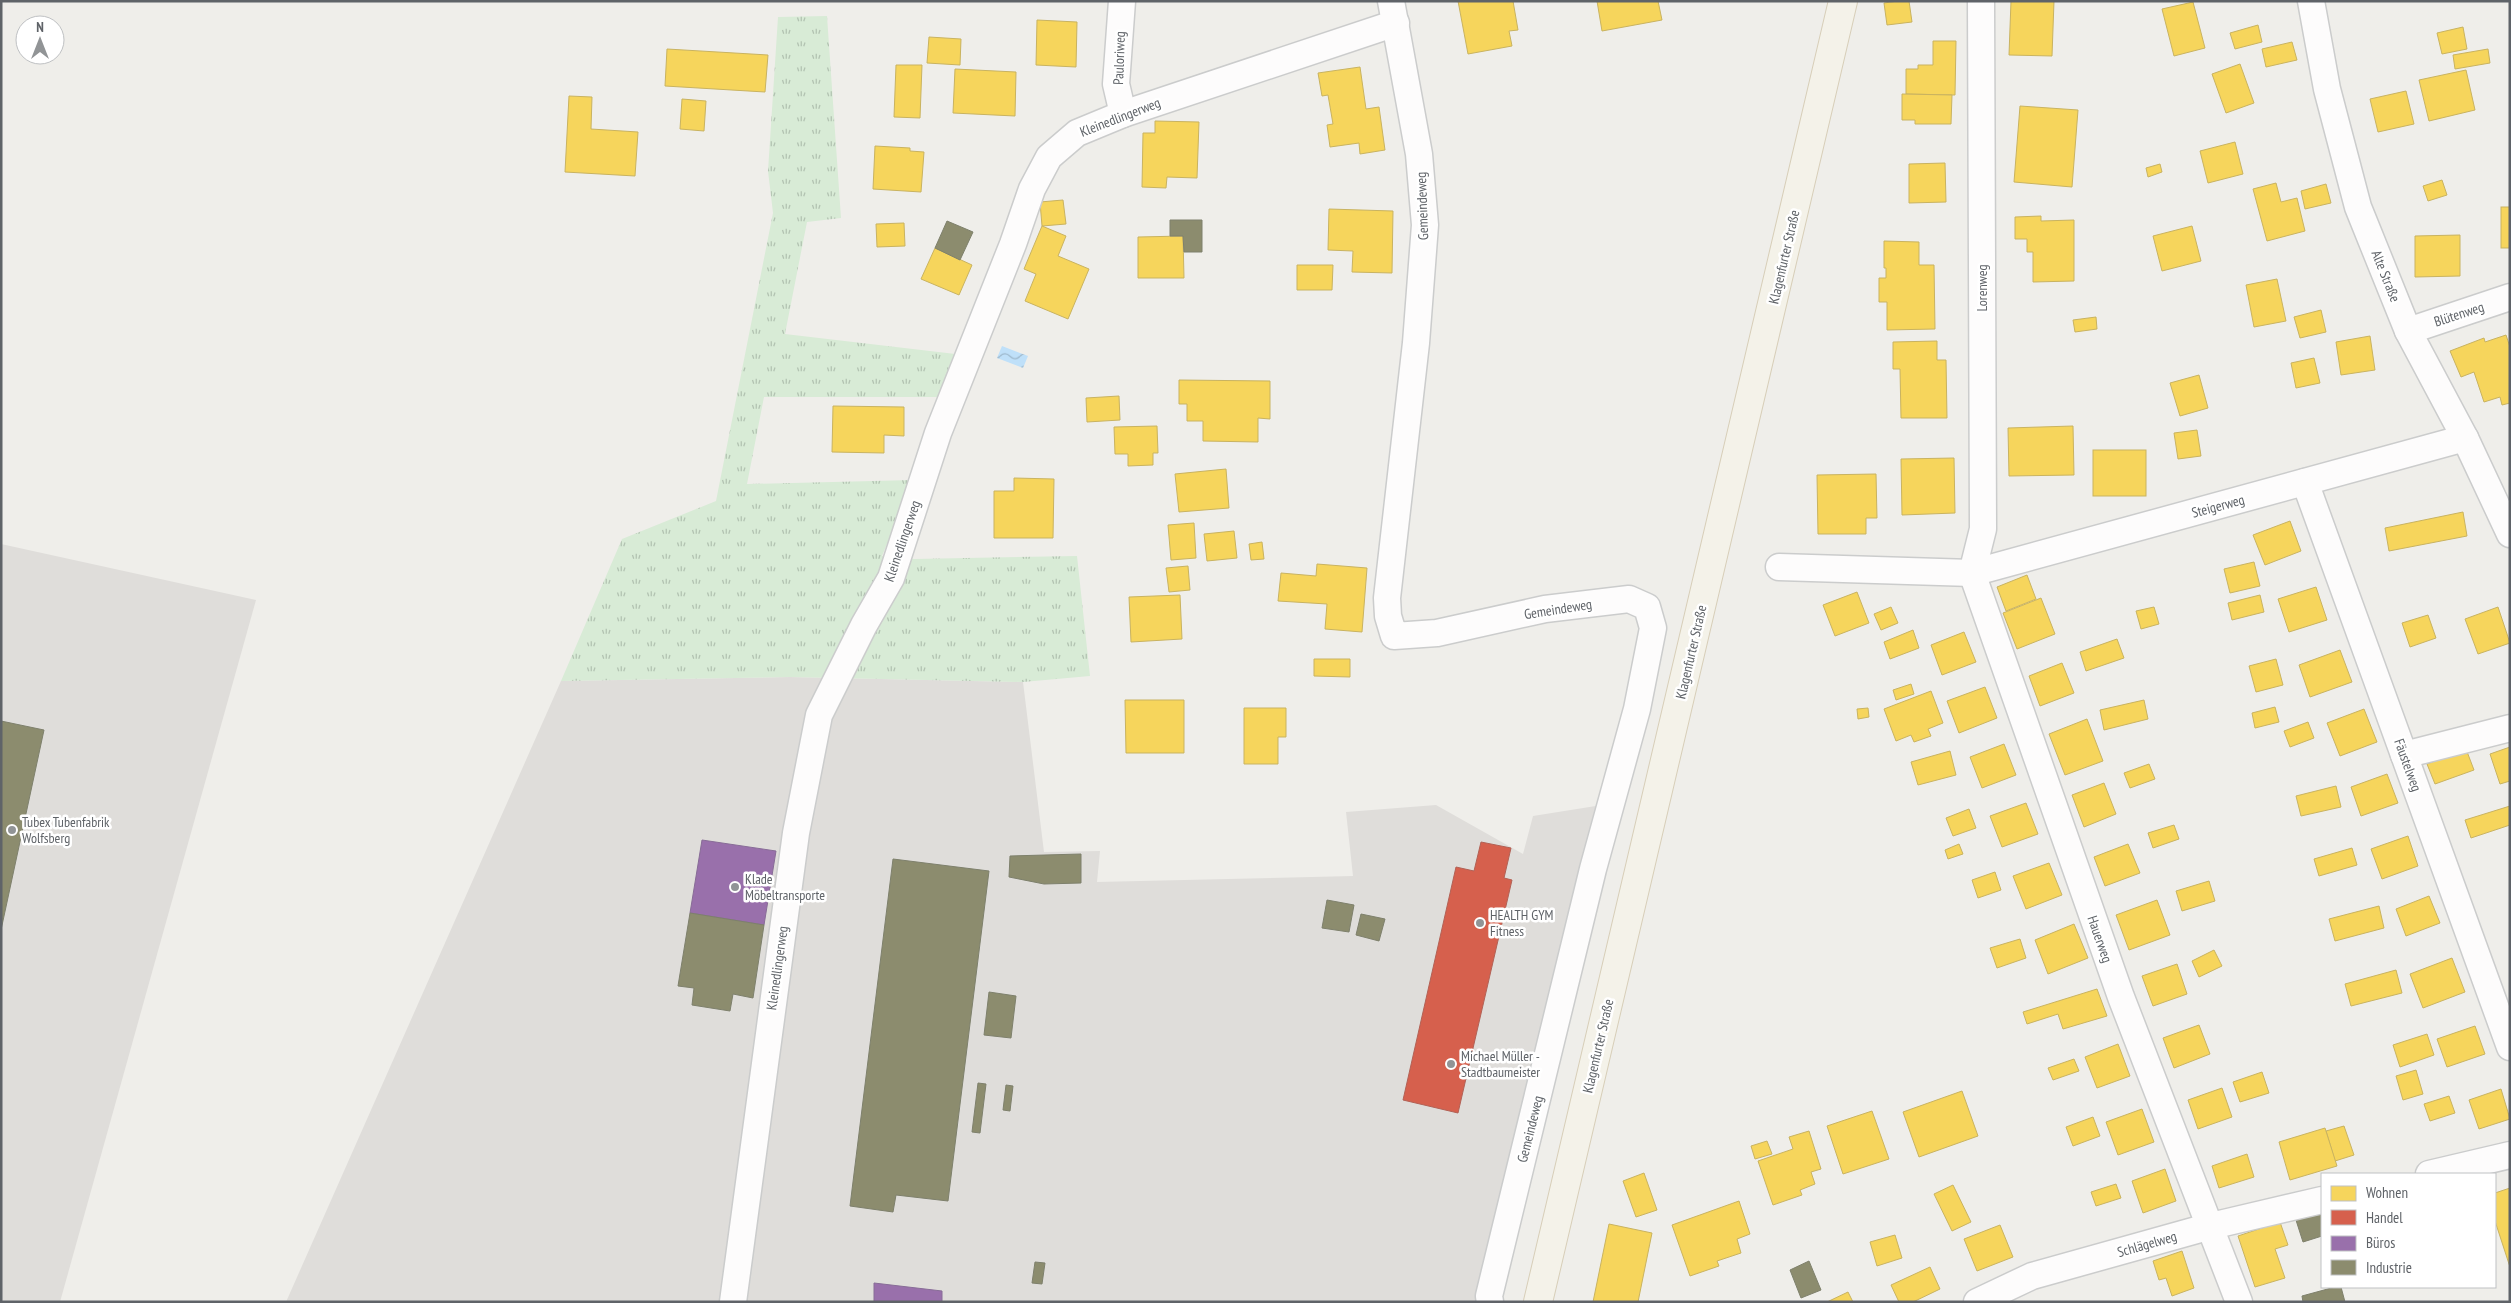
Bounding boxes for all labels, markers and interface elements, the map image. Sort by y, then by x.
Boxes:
north arrow [15,15,65,65]
text: N [36,18,44,36]
street label: Pauloriweg [1109,31,1129,85]
street label: Kleinedlingerweg [1077,93,1163,141]
street label: Gemeindeweg [1412,172,1432,240]
street label: Klagenfurter Straße [1764,208,1804,306]
street label: Alte Straße [2367,247,2405,305]
street label: Lorenweg [1973,265,1991,311]
street label: Blütenweg [2432,297,2486,331]
street label: Steigerweg [2190,490,2246,522]
street label: Kleinedlingerweg [880,498,924,584]
street label: Gemeindeweg [1523,595,1593,623]
street label: Klagenfurter Straße [1671,603,1711,701]
street label: Fäustelweg [2390,736,2426,794]
place label: Tubex Tubenfabrik Wolfsberg [22,813,110,847]
marker: Tubex Tubenfabrik Wolfsberg [6,824,18,836]
place label: Klade Möbeltransporte [745,870,825,904]
marker: Klade Möbeltransporte [729,881,741,893]
place label: HEALTH GYM Fitness [1490,906,1554,940]
street label: Hauerweg [2084,913,2116,965]
marker: HEALTH GYM Fitness [1474,917,1486,929]
street label: Kleinedlingerweg [762,925,792,1011]
street label: Klagenfurter Straße [1578,997,1618,1095]
place label: Michael Müller - Stadtbaumeister [1461,1047,1540,1081]
marker: Michael Müller - Stadtbaumeister [1445,1058,1457,1070]
street label: Gemeindeweg [1513,1094,1547,1164]
legend [2321,1173,2496,1288]
text: Wohnen [2366,1183,2408,1202]
text: Handel [2366,1208,2403,1227]
street label: Schlägelweg [2115,1227,2179,1261]
text: Büros [2366,1233,2395,1252]
text: Industrie [2366,1258,2412,1277]

